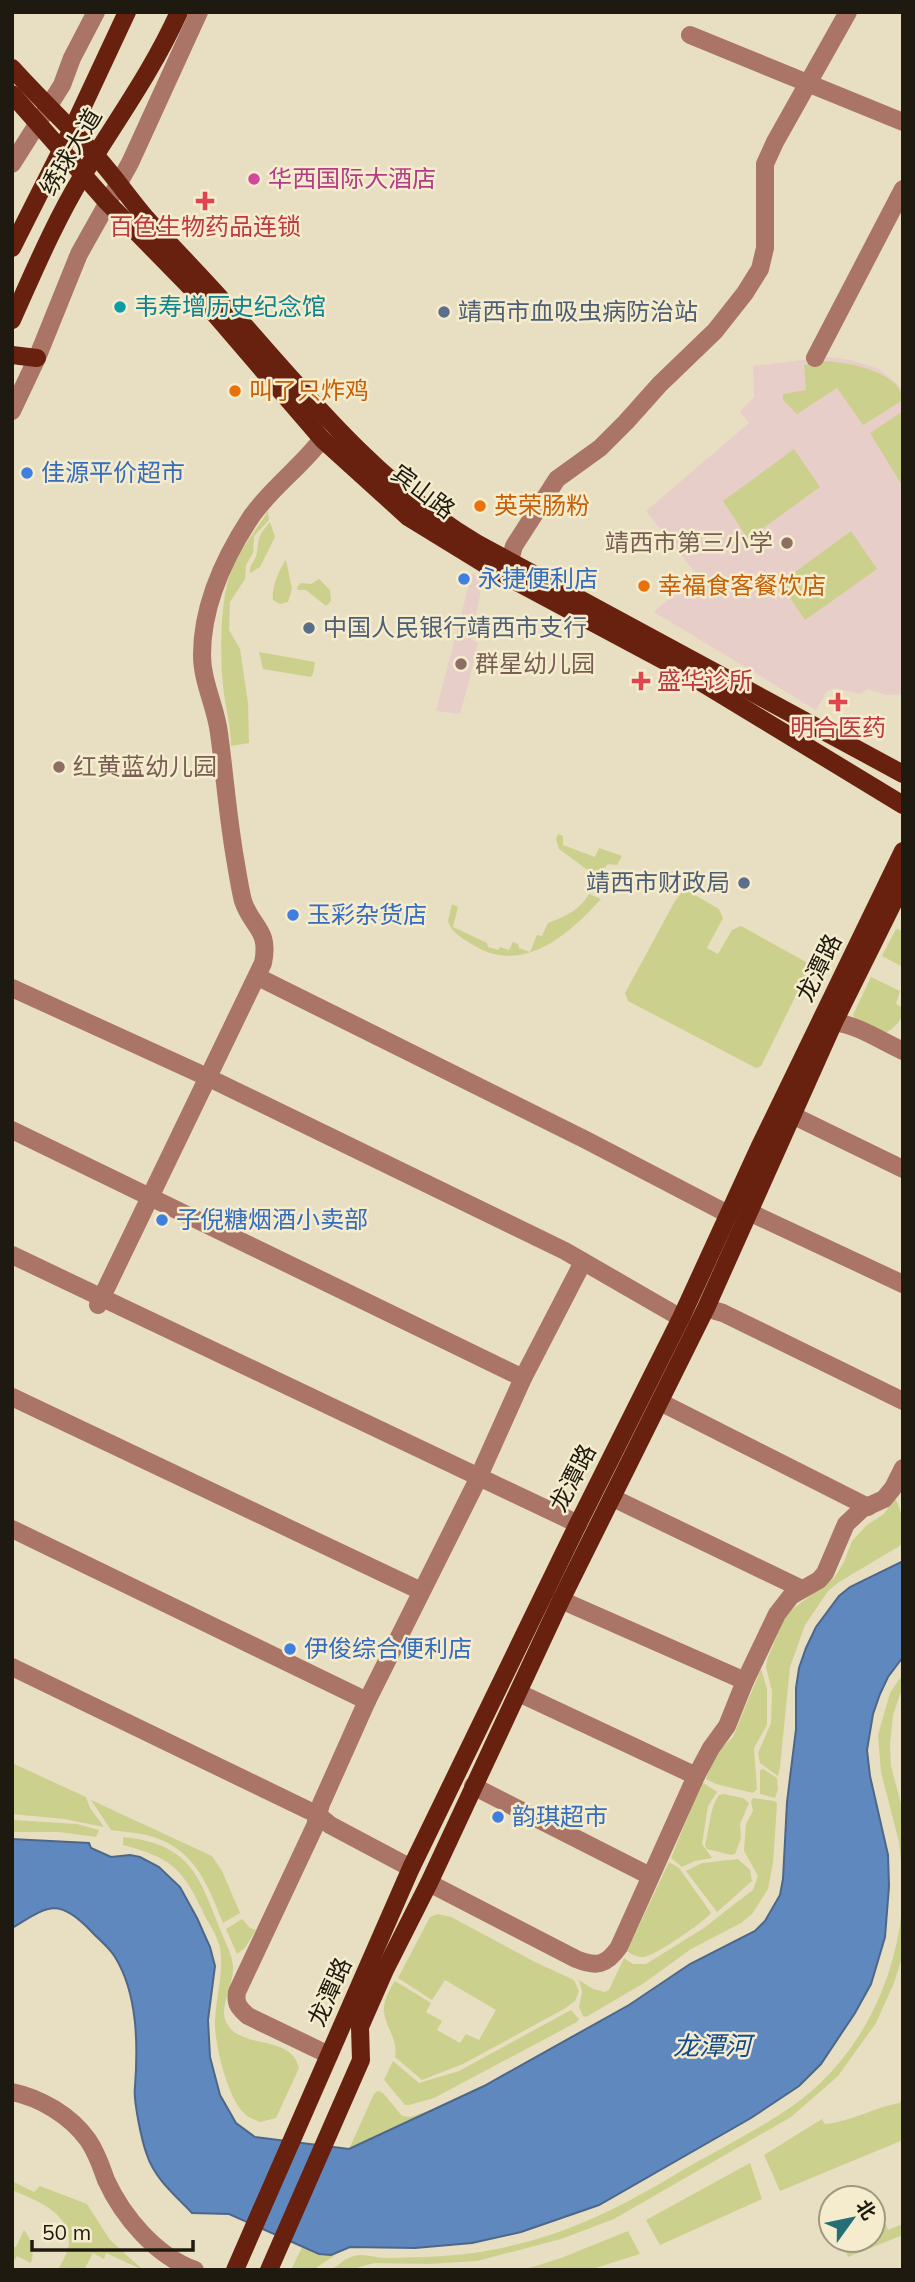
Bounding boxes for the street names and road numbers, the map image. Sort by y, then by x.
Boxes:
street label: 绣球大道 [33,103,108,200]
street label: 宾山路 [386,458,461,525]
street label: 龙潭路 [789,929,847,1006]
street label: 龙潭路 [542,1439,602,1516]
street label: 龙潭路 [301,1953,357,2031]

